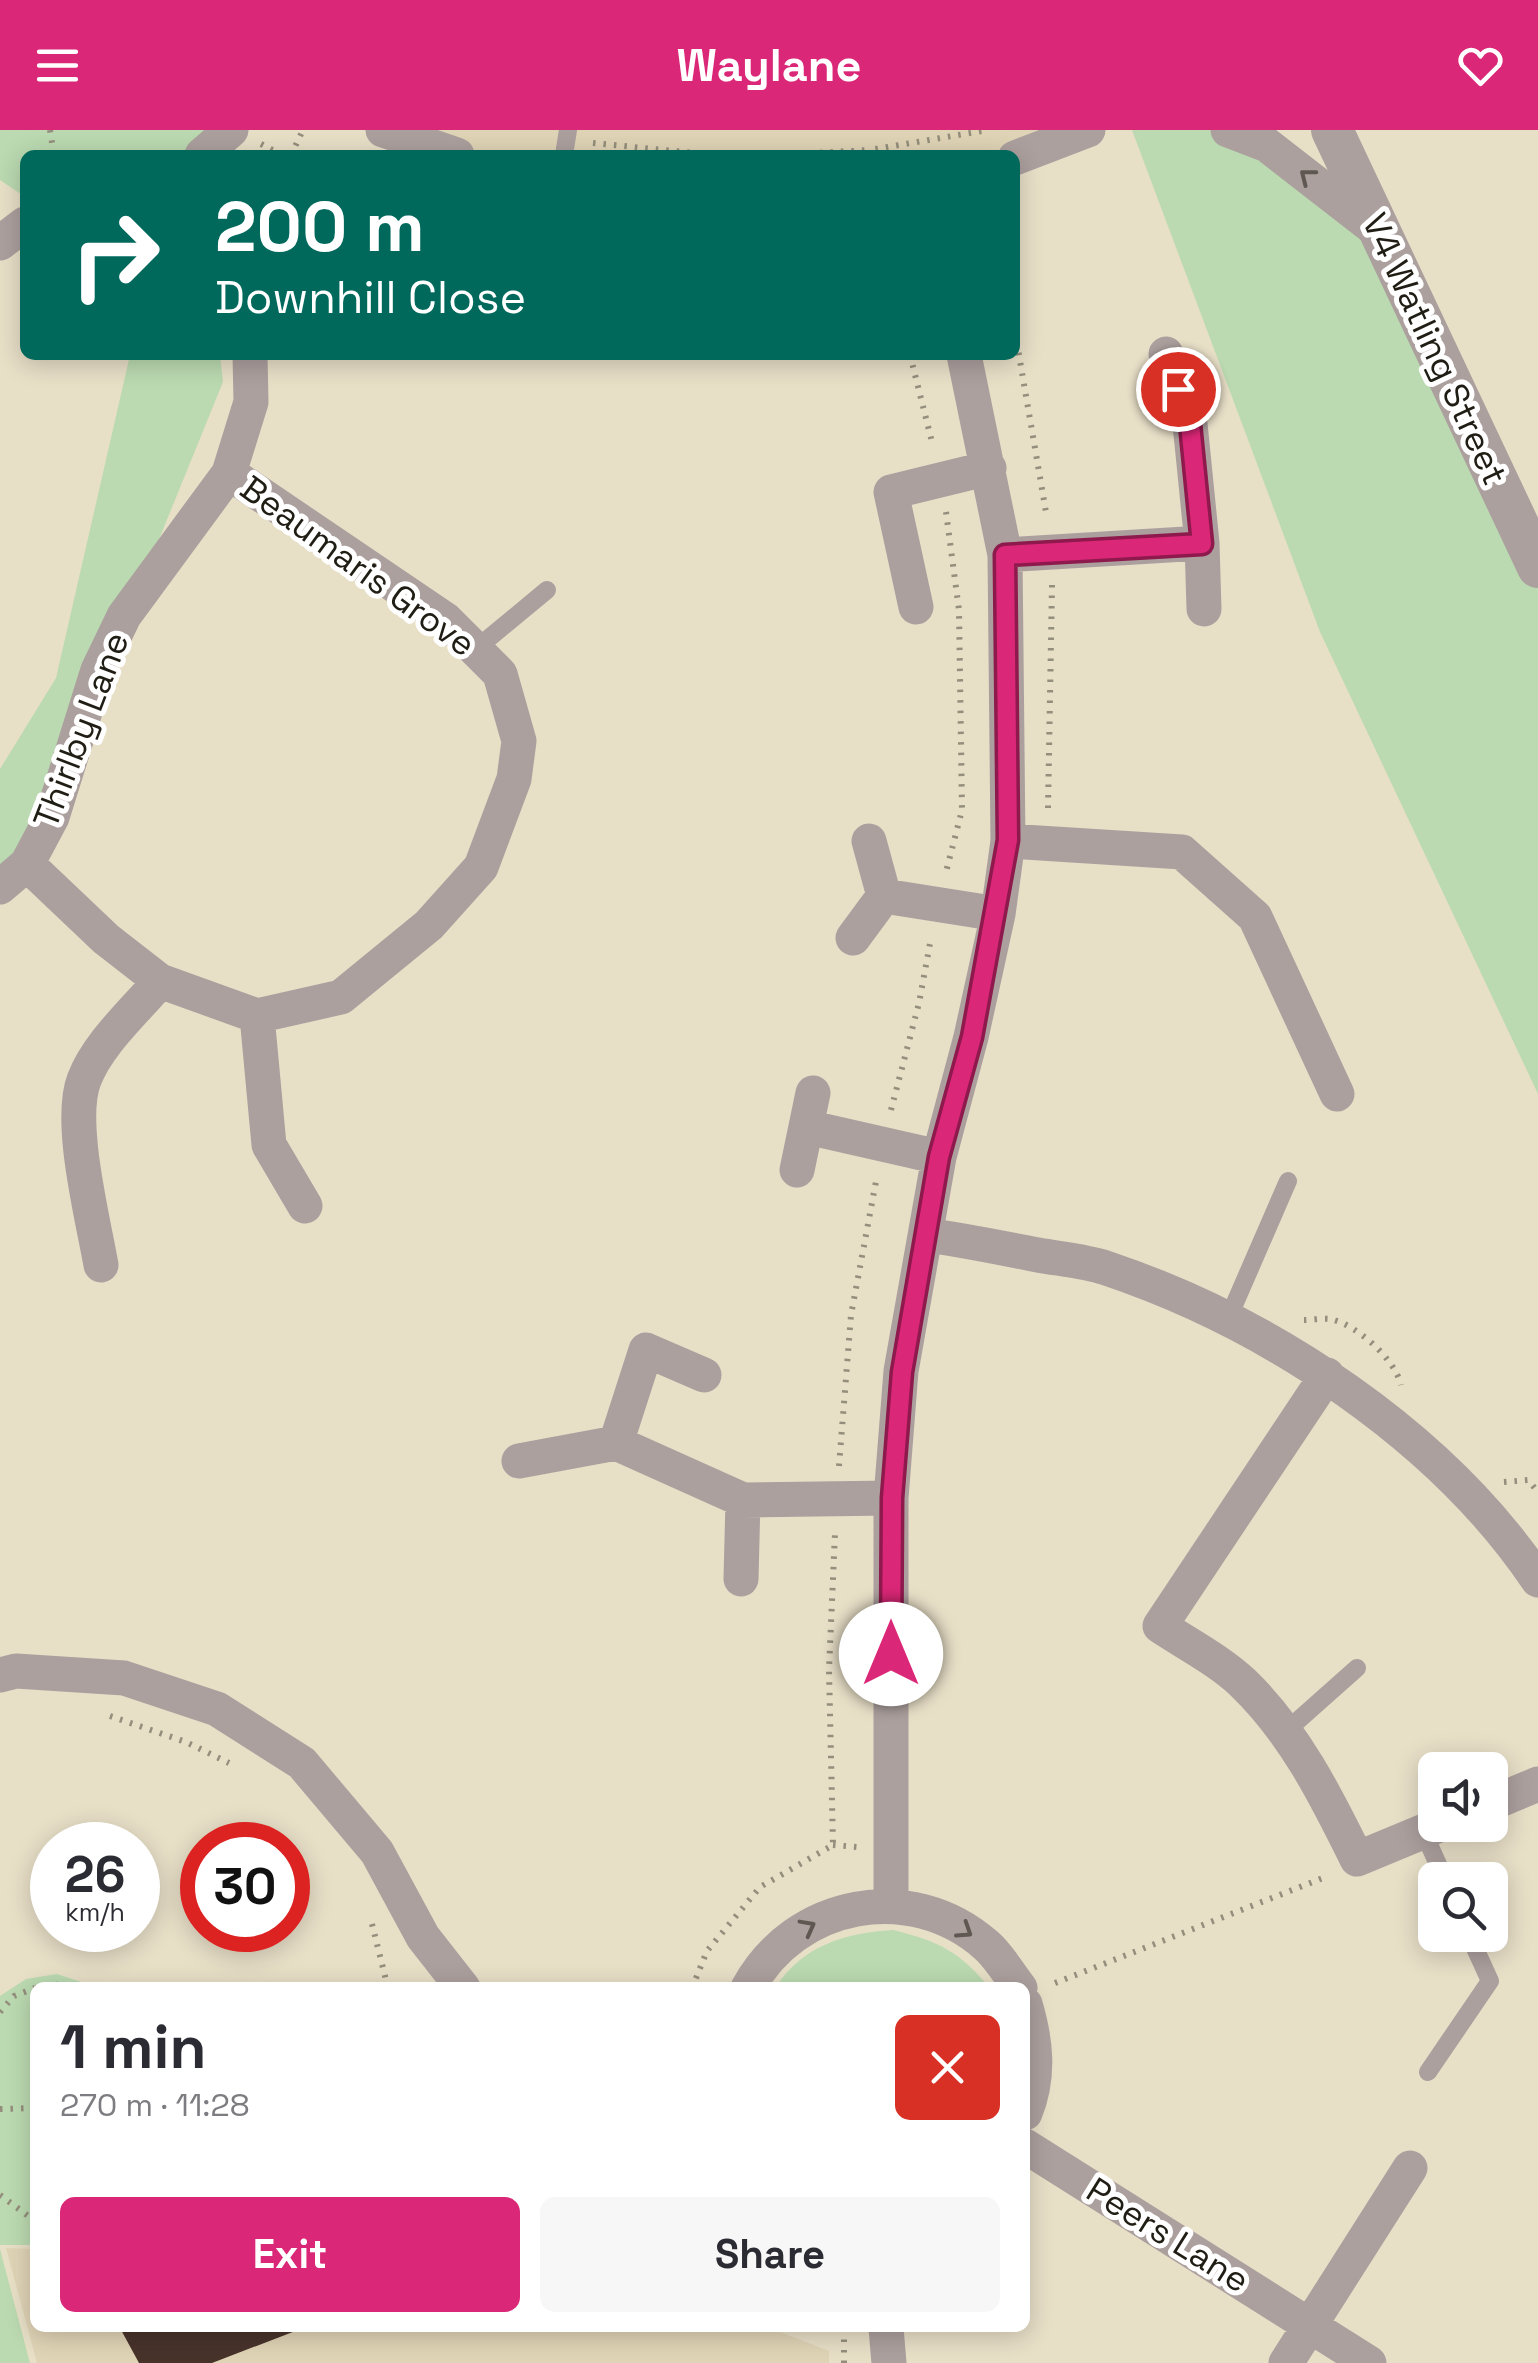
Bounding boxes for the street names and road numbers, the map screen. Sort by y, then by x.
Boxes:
street label: V4 Watling Street [1353,206,1517,492]
street label: Beaumaris Grove [232,466,484,666]
street label: Thirlby Lane [23,626,139,834]
street label: Peers Lane [1078,2168,1258,2302]

